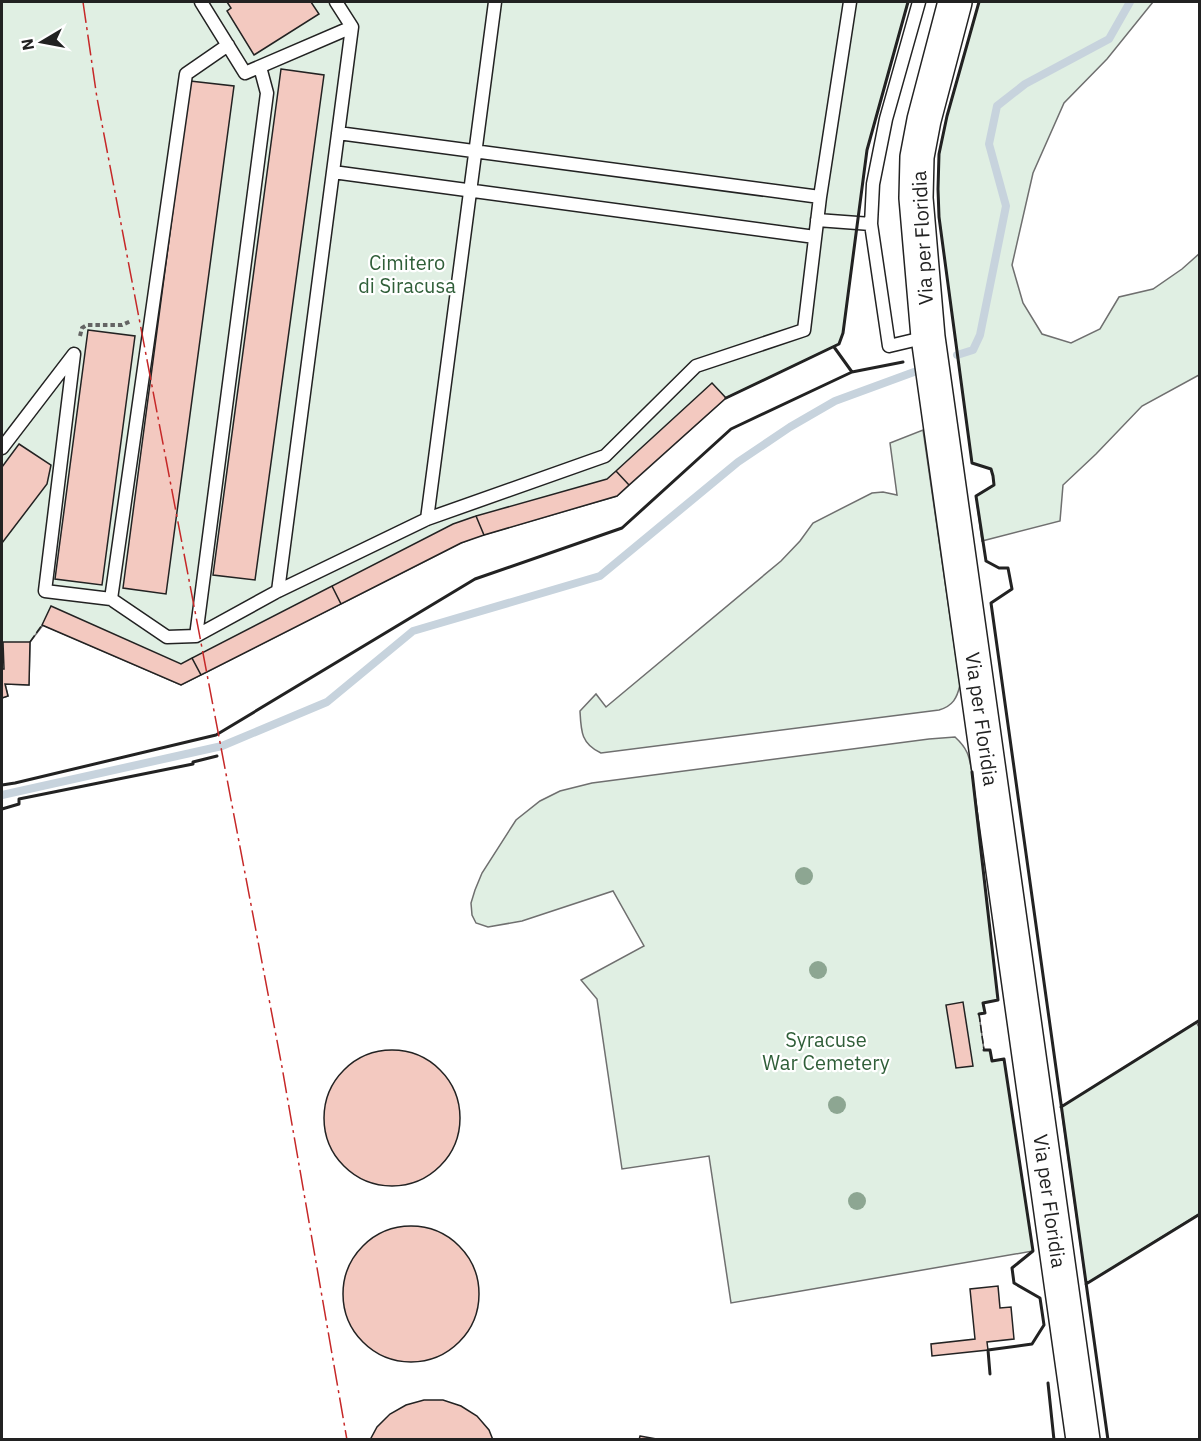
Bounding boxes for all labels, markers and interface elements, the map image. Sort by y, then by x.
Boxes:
north arrow [12,12,72,72]
text: N [16,37,38,52]
street label: Via per Floridia [905,170,939,306]
park label: Cimitero di Siracusa [358,249,456,299]
street label: Via per Floridia [959,650,1005,788]
park label: Syracuse War Cemetery [762,1026,890,1076]
street label: Via per Floridia [1027,1132,1073,1270]

